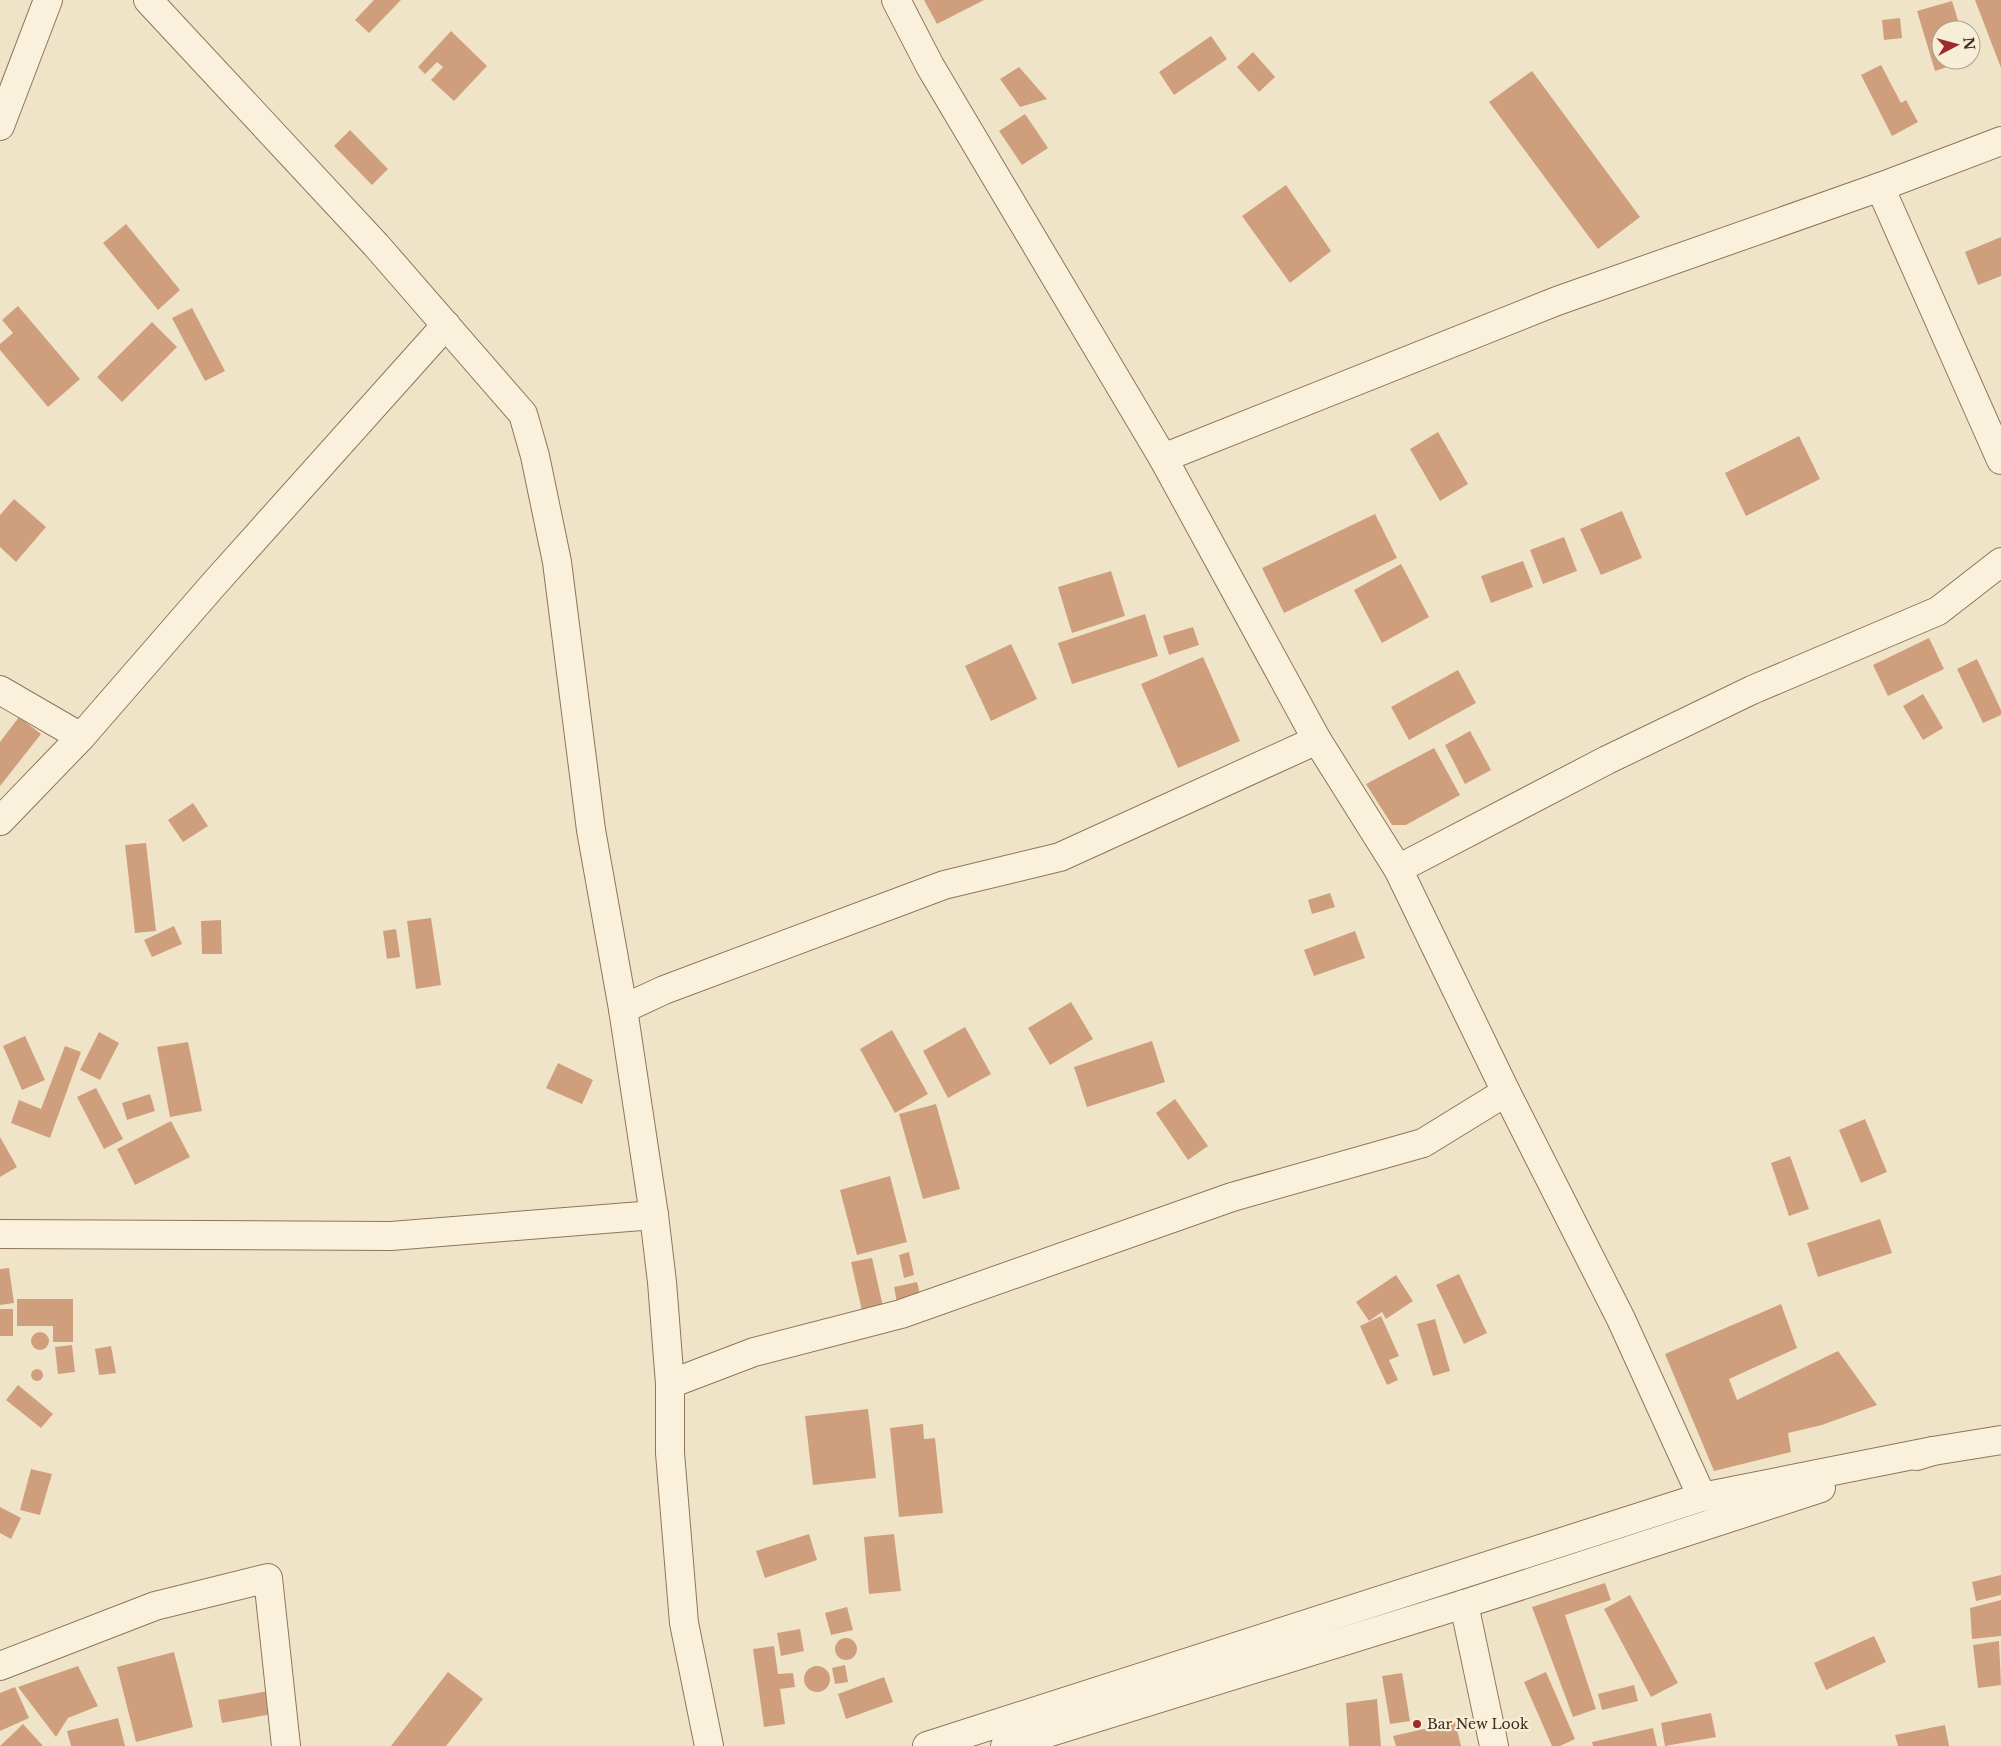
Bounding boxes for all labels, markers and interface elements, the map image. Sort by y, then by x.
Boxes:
north arrow [1931,20,1981,70]
text: N [1959,36,1979,51]
place label: Bar New Look [1427,1715,1529,1733]
marker: Bar New Look [1411,1718,1423,1730]

